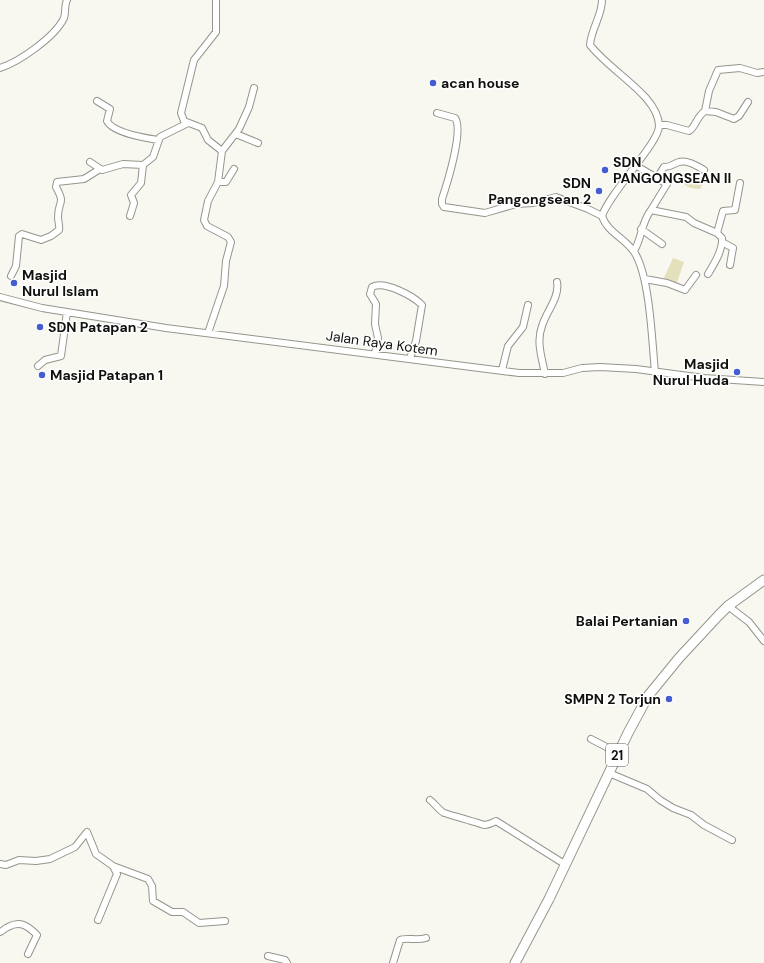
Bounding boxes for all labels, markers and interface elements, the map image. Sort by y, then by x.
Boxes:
place label: acan house [441,74,520,92]
marker: acan house [428,78,438,88]
place label: SDN PANGONGSEAN II [613,153,731,187]
marker: SDN PANGONGSEAN II [600,165,610,175]
place label: SDN Pangongsean 2 [488,174,591,208]
marker: SDN Pangongsean 2 [594,186,604,196]
place label: Masjid Nurul Islam [22,266,99,300]
marker: Masjid Nurul Islam [9,278,19,288]
place label: SDN Patapan 2 [48,318,148,336]
marker: SDN Patapan 2 [35,322,45,332]
street label: Jalan Raya Kotem [325,326,439,360]
place label: Masjid Nurul Huda [653,355,729,389]
place label: Masjid Patapan 1 [50,366,163,384]
marker: Masjid Nurul Huda [732,367,742,377]
marker: Masjid Patapan 1 [37,370,47,380]
place label: Balai Pertanian [576,612,678,630]
marker: Balai Pertanian [681,616,691,626]
place label: SMPN 2 Torjun [564,690,661,708]
marker: SMPN 2 Torjun [664,694,674,704]
road number: 21 [606,744,628,766]

